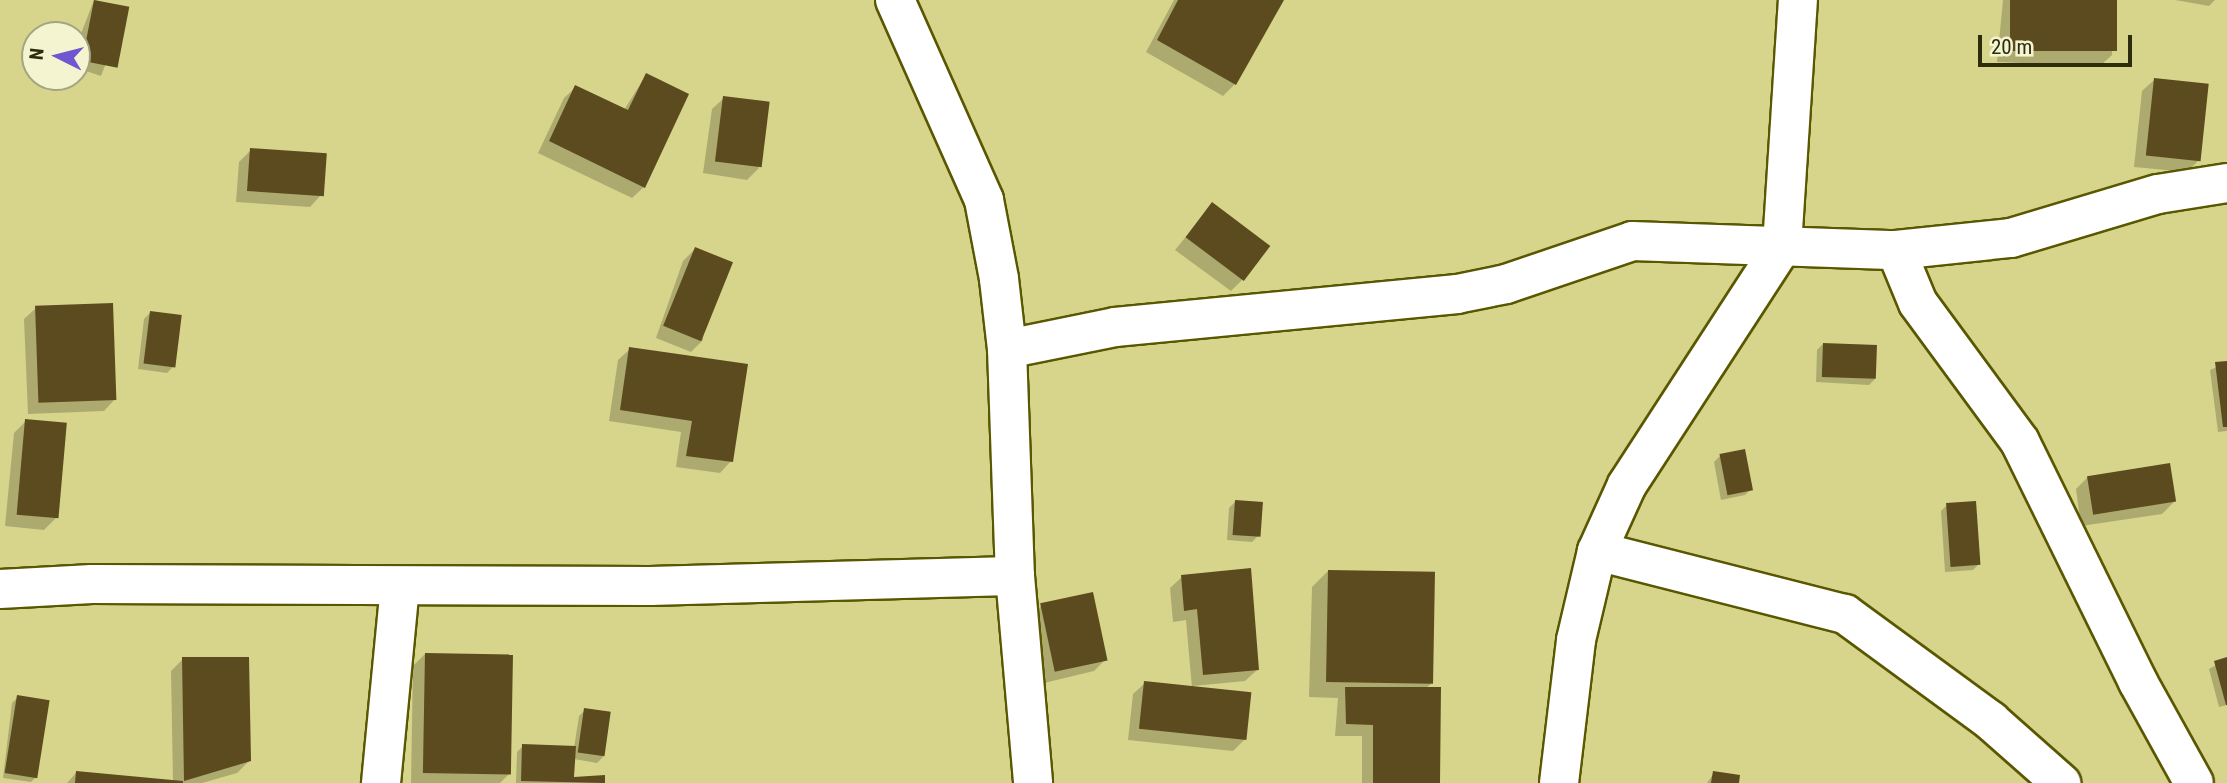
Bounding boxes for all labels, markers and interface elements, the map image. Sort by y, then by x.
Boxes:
north arrow [21,21,91,91]
scale bar [1982,21,2136,65]
text: 20 m [1991,35,2032,59]
text: N [25,47,49,61]

